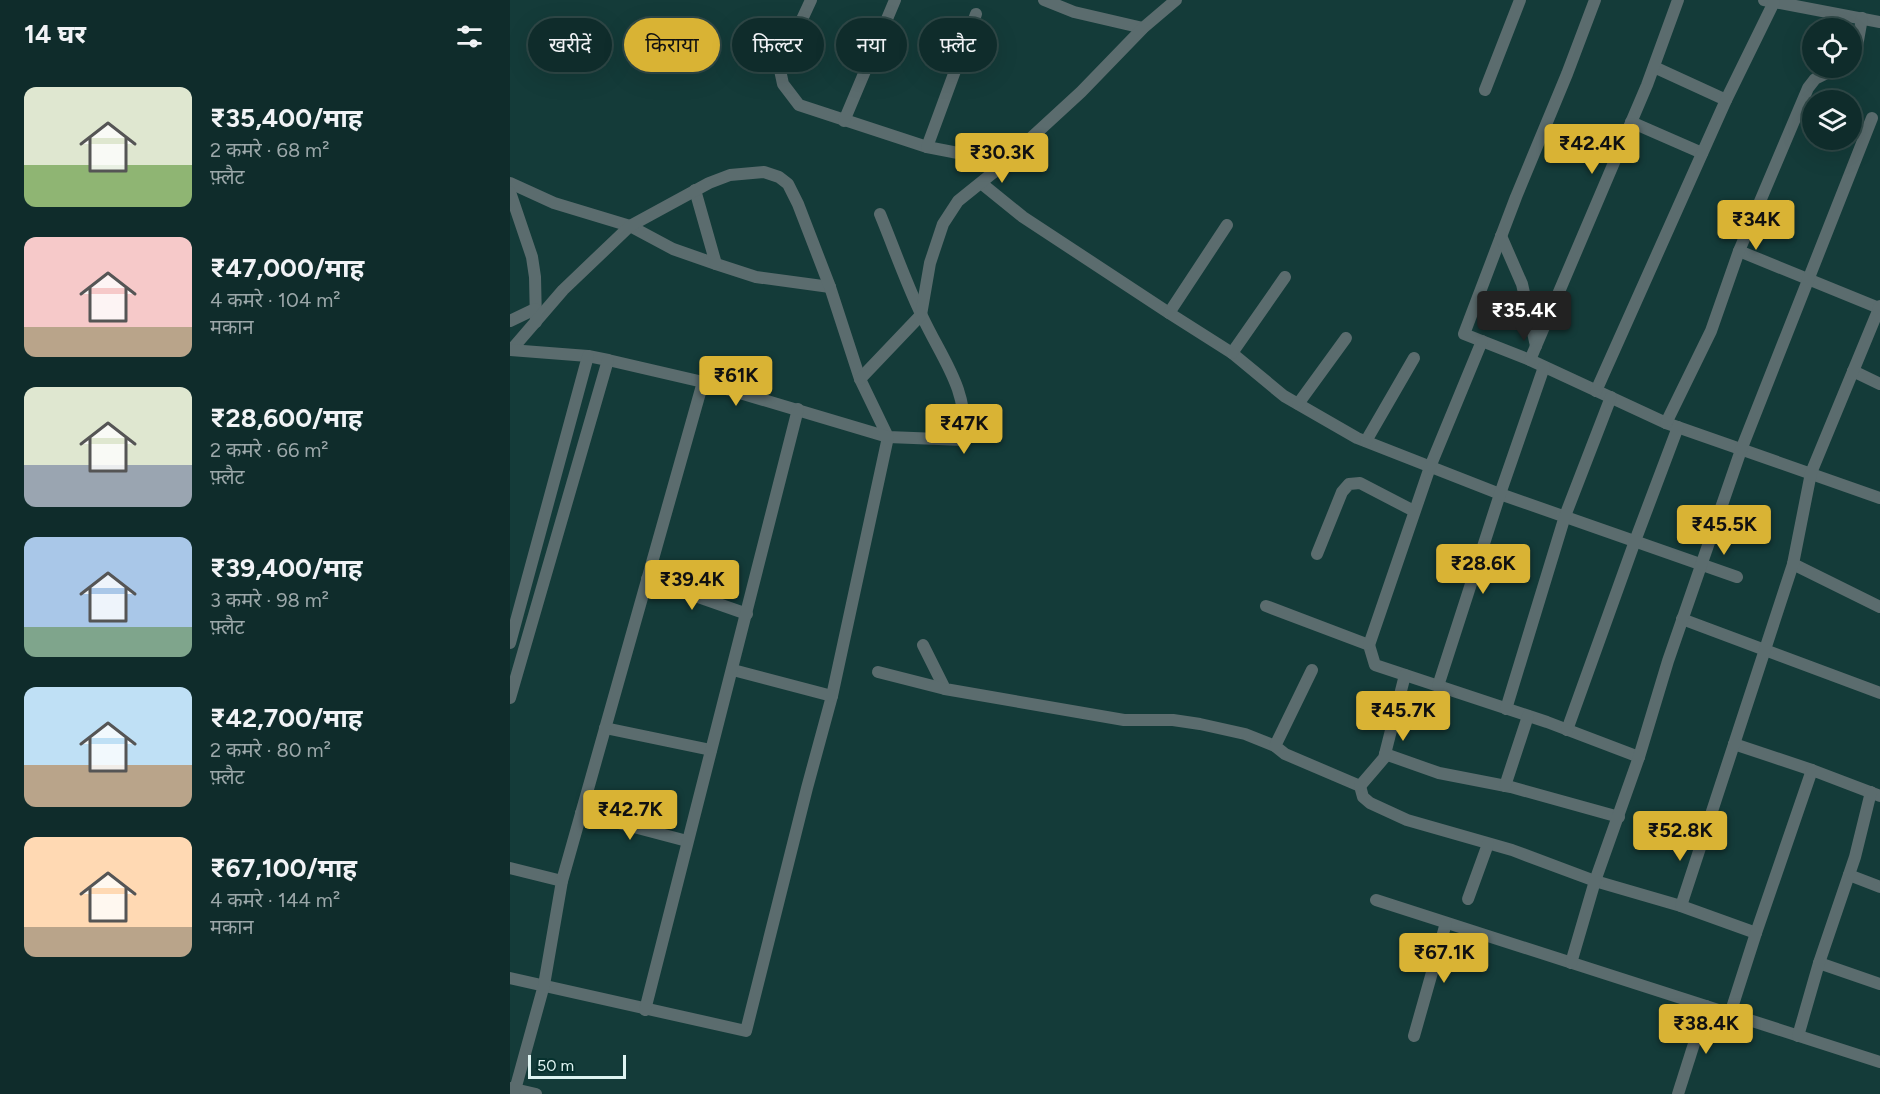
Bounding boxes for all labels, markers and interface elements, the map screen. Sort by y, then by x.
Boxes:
text: 14 घर [24,18,86,50]
chip: खरीदें [528,18,612,72]
chip: किराया [624,18,720,72]
chip: फ़िल्टर [732,18,824,72]
chip: नया [836,18,907,72]
chip: फ़्लैट [919,18,997,72]
map controls [1802,18,1862,150]
button: locate [1802,18,1862,78]
icon: filters [453,20,486,53]
button: layers [1802,90,1862,150]
text: ₹35,400/माह [210,102,363,134]
icon: home [72,111,144,183]
pin: ₹42.4K [1543,124,1641,175]
text: ₹42.4K [1558,131,1626,155]
pin: ₹30.3K [953,133,1051,184]
text: 2 कमरे · 68 m² [210,138,329,162]
text: ₹30.3K [969,140,1035,164]
text: फ़्लैट [210,165,245,189]
pin: ₹34K [1720,200,1792,251]
text: ₹34K [1731,207,1781,231]
text: ₹47,000/माह [210,252,364,284]
icon: home [72,261,144,333]
text: 4 कमरे · 104 m² [210,288,341,312]
pin: ₹35.4K [1475,291,1573,342]
text: ₹35.4K [1491,298,1557,322]
text: मकान [210,315,254,339]
pin: ₹61K [700,356,772,407]
text: ₹61K [713,363,759,387]
text: ₹28,600/माह [210,402,363,434]
pin: ₹47K [928,404,1000,455]
icon: home [72,411,144,483]
text: ₹47K [939,411,989,435]
text: 2 कमरे · 66 m² [210,438,328,462]
text: फ़्लैट [210,465,245,489]
pin: ₹45.5K [1675,505,1773,556]
text: ₹45.5K [1691,512,1757,536]
pin: ₹28.6K [1434,544,1532,595]
text: ₹28.6K [1450,551,1516,575]
text: ₹39,400/माह [210,552,363,584]
pin: ₹39.4K [643,560,741,611]
icon: home [72,561,144,633]
text: ₹39.4K [659,567,725,591]
text: 3 कमरे · 98 m² [210,588,329,612]
text: फ़्लैट [210,615,245,639]
pin: ₹45.7K [1354,691,1452,742]
text: ₹45.7K [1370,698,1436,722]
text: ₹42,700/माह [210,702,363,734]
icon: home [72,711,144,783]
text: 2 कमरे · 80 m² [210,738,331,762]
text: फ़्लैट [210,765,245,789]
pin: ₹42.7K [581,790,679,841]
text: ₹42.7K [597,797,663,821]
pin: ₹52.8K [1631,811,1729,862]
text: ₹52.8K [1647,818,1713,842]
text: ₹67,100/माह [210,852,357,884]
icon: home [72,861,144,933]
text: 4 कमरे · 144 m² [210,888,340,912]
text: मकान [210,915,254,939]
pin: ₹67.1K [1395,933,1493,984]
text: ₹67.1K [1413,940,1475,964]
pin: ₹38.4K [1657,1004,1755,1055]
text: ₹38.4K [1673,1011,1739,1035]
scale bar [528,1052,626,1080]
text: 50 m [537,1056,574,1075]

